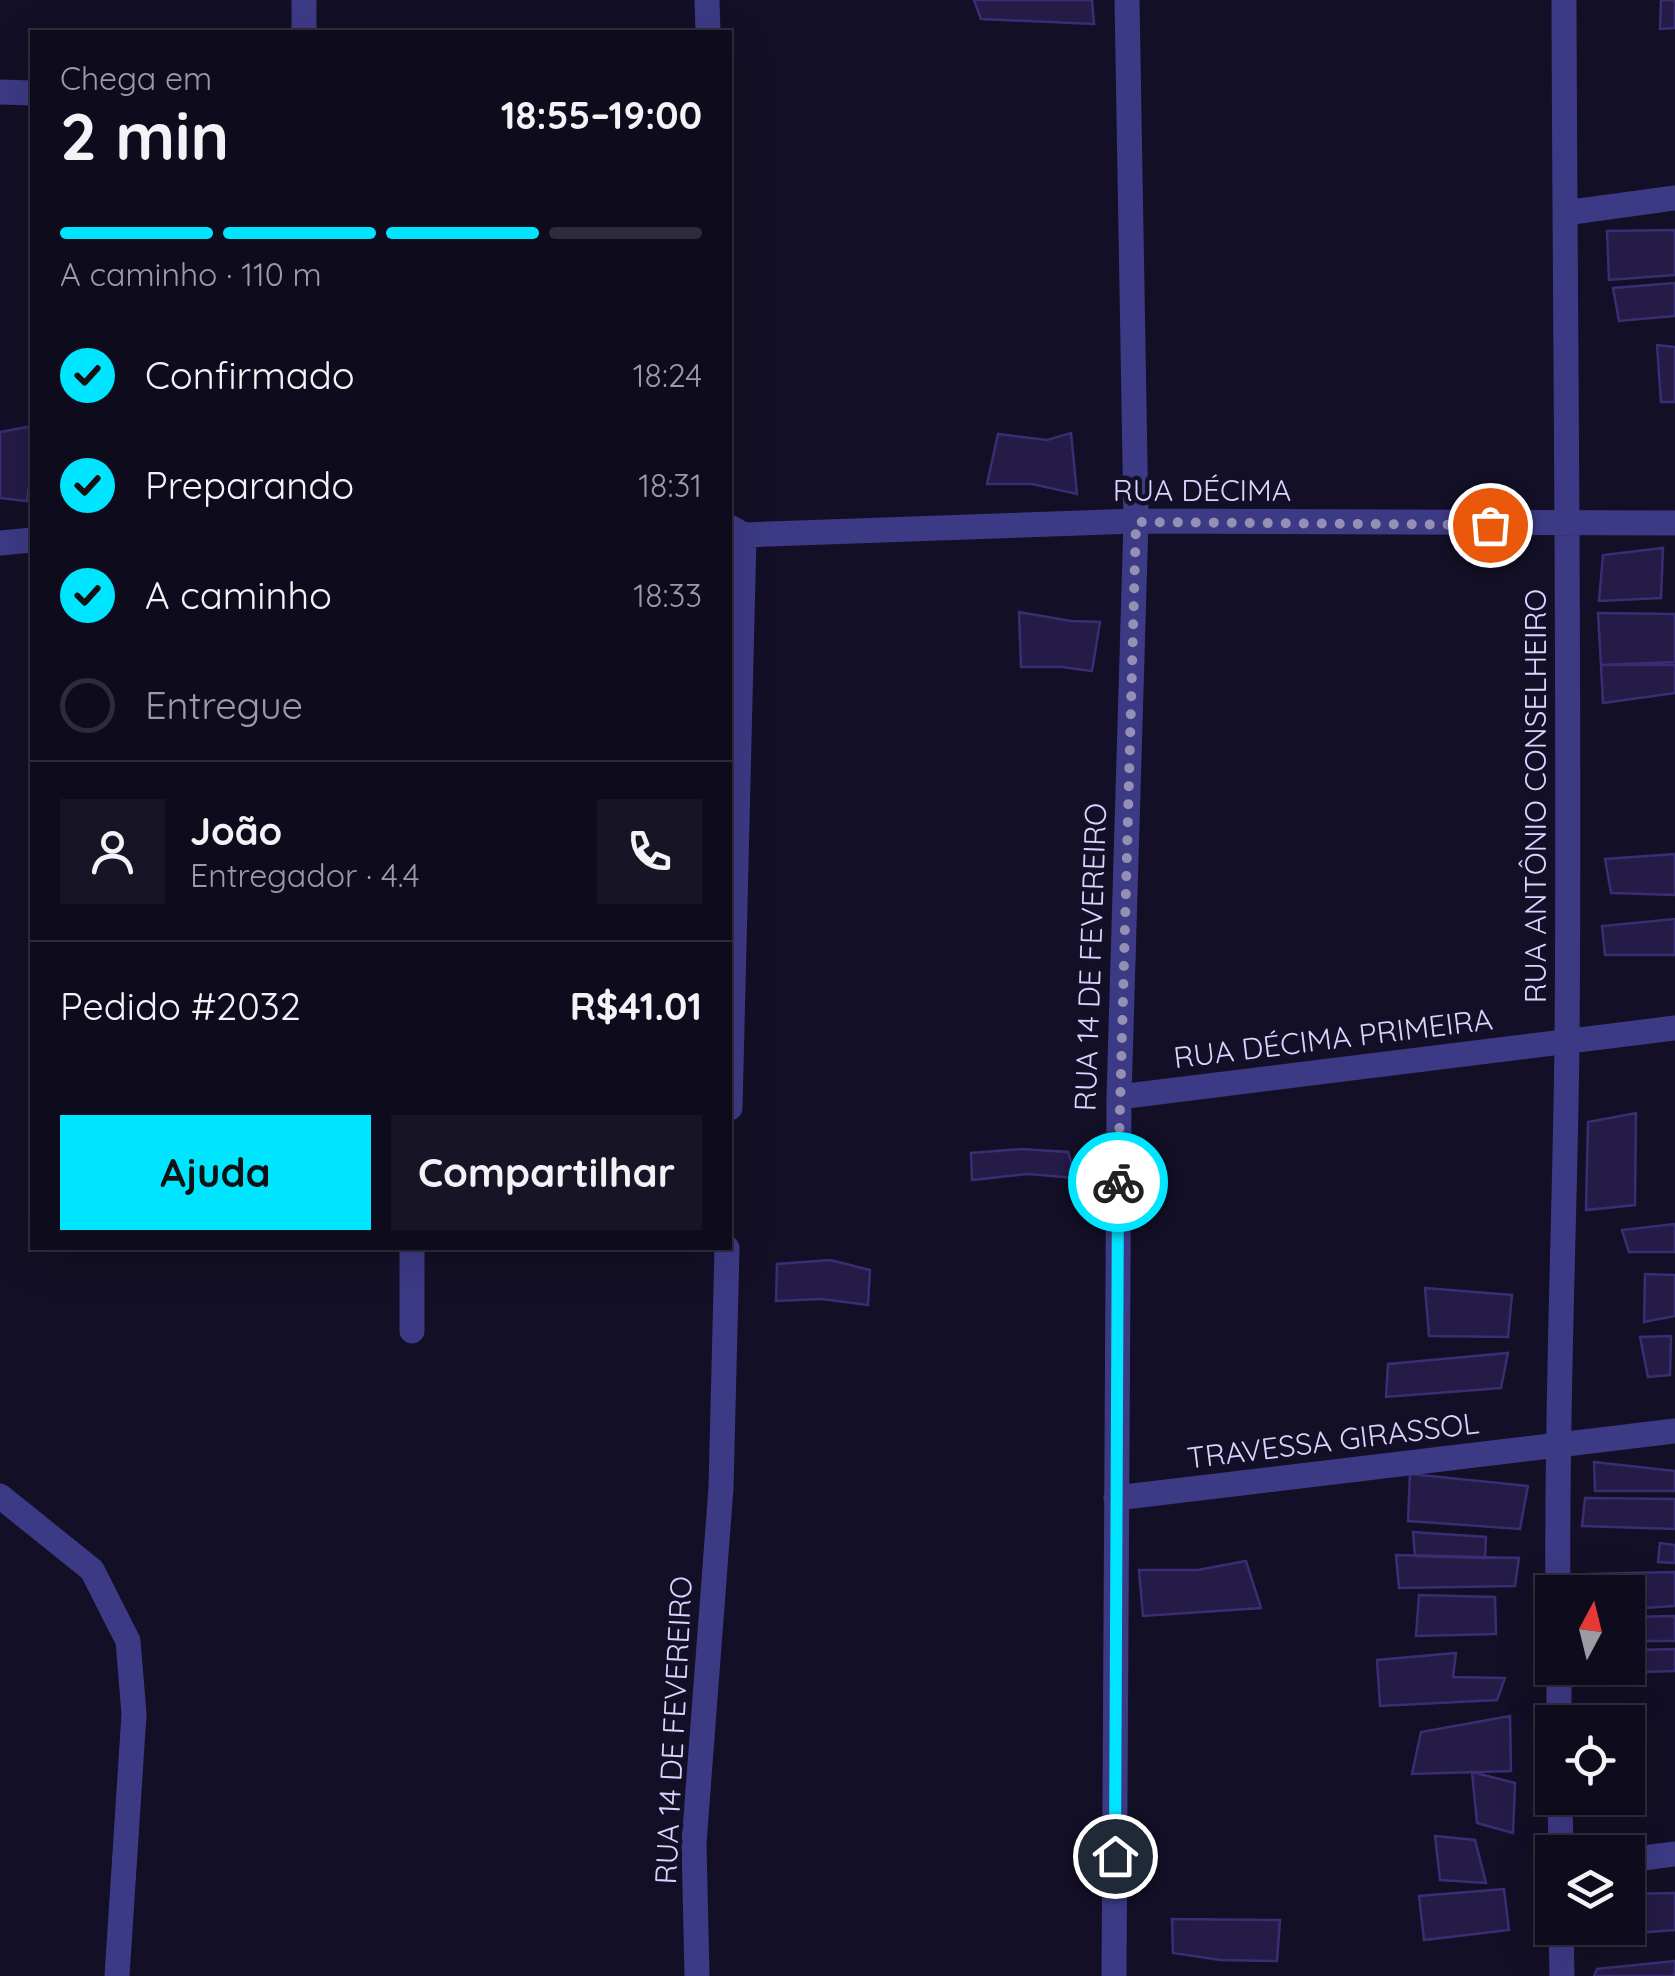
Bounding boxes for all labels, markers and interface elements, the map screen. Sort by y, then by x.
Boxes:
text: Chega em [60,58,212,98]
text: 18:55–19:00 [501,91,702,139]
text: 2 min [60,95,229,176]
text: A caminho · 110 m [60,254,322,294]
icon: check [60,348,115,403]
text: Confirmado [145,351,355,399]
text: 18:24 [633,355,702,395]
icon: check [60,458,115,513]
text: Preparando [145,461,354,509]
text: 18:31 [638,465,702,505]
street label: RUA DÉCIMA [1113,471,1291,509]
pin [1448,483,1533,568]
icon: bag [1463,498,1518,553]
icon: check [60,568,115,623]
text: A caminho [145,571,332,619]
text: 18:33 [633,575,702,615]
street label: RUA ANTÔNIO CONSELHEIRO [1516,589,1554,1003]
text: Entregue [145,681,303,729]
button: person [60,799,165,904]
button: phone [597,799,702,904]
street label: RUA 14 DE FEVEREIRO [1066,802,1114,1112]
text: João [190,807,282,855]
text: Entregador · 4.4 [190,855,420,895]
text: Pedido #2032 [60,982,301,1030]
text: R$41.01 [570,982,702,1030]
street label: RUA DÉCIMA PRIMEIRA [1171,1000,1495,1076]
button: Ajuda [60,1115,371,1230]
button: Compartilhar [391,1115,702,1230]
courier [1068,1132,1168,1232]
icon: bike [1091,1155,1146,1210]
street label: TRAVESSA GIRASSOL [1185,1403,1481,1477]
street label: RUA 14 DE FEVEREIRO [646,1575,700,1885]
north arrow [1535,1575,1645,1685]
map controls [1535,1575,1645,1945]
button: locate [1535,1705,1645,1815]
pin [1073,1814,1158,1899]
icon: home [1088,1829,1143,1884]
button: layers [1535,1835,1645,1945]

